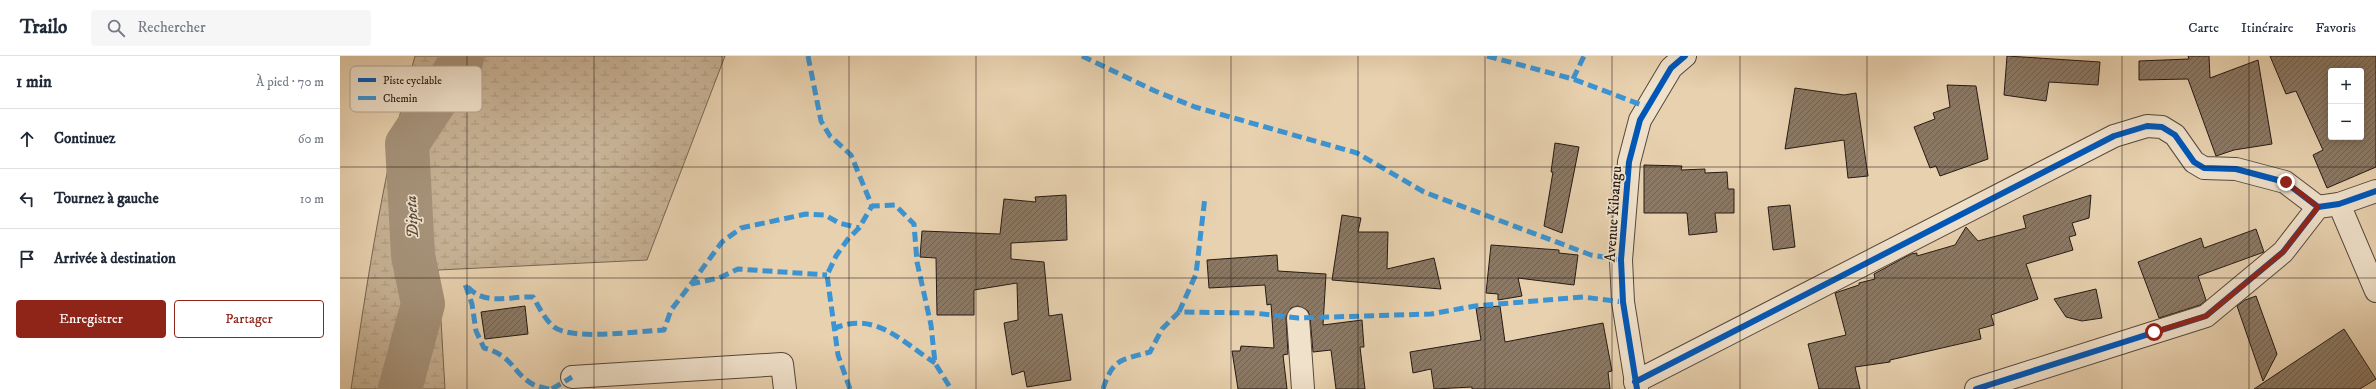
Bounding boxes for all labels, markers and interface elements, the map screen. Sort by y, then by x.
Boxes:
search box [91,10,371,46]
text: Trailo [20,16,67,39]
icon: search [105,17,127,39]
text: Rechercher [137,18,206,37]
text: Carte [2188,19,2219,37]
text: Itinéraire [2241,19,2294,37]
text: Favoris [2316,19,2356,37]
legend [350,66,482,112]
map controls [2328,68,2364,140]
button: + [2328,68,2364,104]
text: 1 min [16,71,52,93]
text: À pied · 70 m [256,74,324,90]
text: Piste cyclable [383,74,442,88]
text: Chemin [383,92,418,106]
button: − [2328,104,2364,140]
icon: ahead [16,128,38,150]
text: Continuez [54,129,115,148]
text: 60 m [298,131,324,147]
street label: Avenue Kibangu [1601,165,1626,263]
route end [2277,173,2295,191]
icon: left [16,188,38,210]
text: Tournez à gauche [54,189,159,208]
text: 10 m [300,191,324,207]
water label: Dipeta [401,195,423,239]
icon: arrive [16,248,38,270]
text: Arrivée à destination [54,249,176,268]
button: Enregistrer [16,300,166,338]
button: Partager [174,300,324,338]
route start [2145,323,2163,341]

